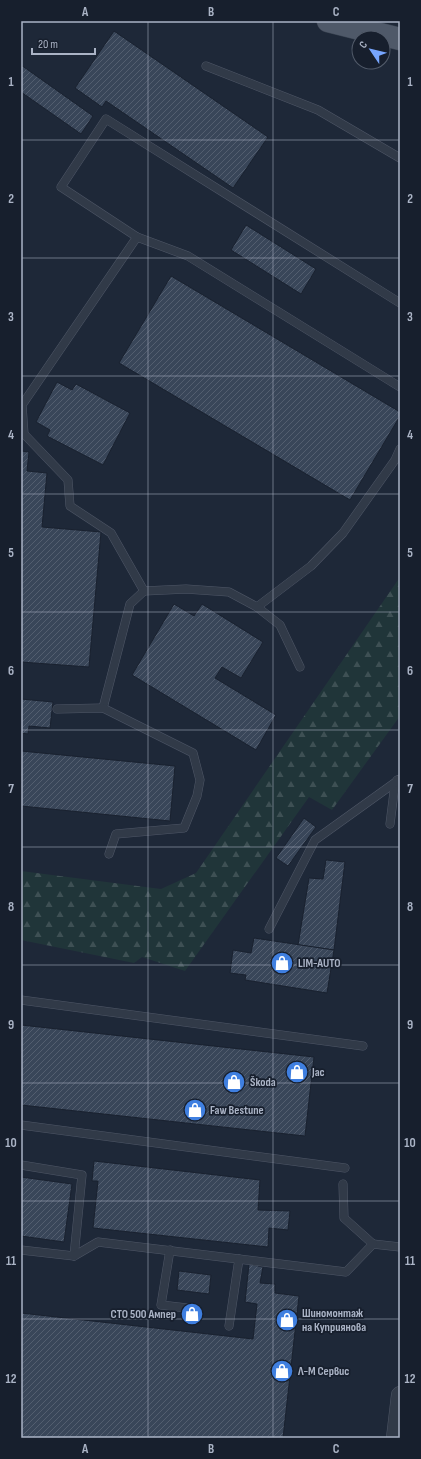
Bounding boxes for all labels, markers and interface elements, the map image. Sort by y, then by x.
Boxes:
text: A [81,4,89,20]
text: B [208,4,214,20]
text: C [333,4,340,20]
scale bar [32,30,95,56]
north arrow [351,30,391,70]
text: 20 m [38,37,58,52]
text: С [356,38,370,51]
text: 1 [8,74,14,90]
text: 1 [407,74,413,90]
text: 2 [8,191,14,207]
text: 2 [407,191,413,207]
text: 3 [8,309,14,325]
text: 3 [407,309,413,325]
text: 4 [8,427,14,443]
text: 4 [407,427,413,443]
text: 5 [8,545,14,561]
text: 5 [407,545,413,561]
text: 6 [8,663,14,679]
text: 6 [407,663,413,679]
text: 7 [8,781,14,797]
text: 7 [407,781,413,797]
text: 8 [8,899,14,915]
text: 8 [407,899,413,915]
shop icon: LIM-AUTO [269,950,295,976]
place label: LIM-AUTO [298,956,341,971]
text: 9 [8,1017,14,1033]
text: 9 [407,1017,413,1033]
shop icon: Jac [284,1059,310,1085]
place label: Jac [311,1065,325,1080]
shop icon: Škoda [221,1069,247,1095]
place label: Škoda [250,1075,276,1090]
shop icon: Faw Bestune [182,1097,208,1123]
place label: Faw Bestune [210,1103,264,1118]
text: 10 [5,1135,17,1151]
text: 10 [404,1135,416,1151]
text: 11 [6,1253,16,1269]
text: 11 [405,1253,415,1269]
shop icon: СТО 500 Ампер [179,1301,205,1327]
place label: Шиномонтаж на Куприянова [302,1306,366,1335]
place label: СТО 500 Ампер [111,1307,176,1322]
shop icon: Шиномонтаж на Куприянова [274,1307,300,1333]
shop icon: Л-М Сервис [269,1358,295,1384]
place label: Л-М Сервис [297,1364,349,1379]
text: 12 [6,1371,17,1387]
text: 12 [405,1371,416,1387]
text: A [81,1441,89,1457]
text: B [208,1441,214,1457]
text: C [333,1441,340,1457]

